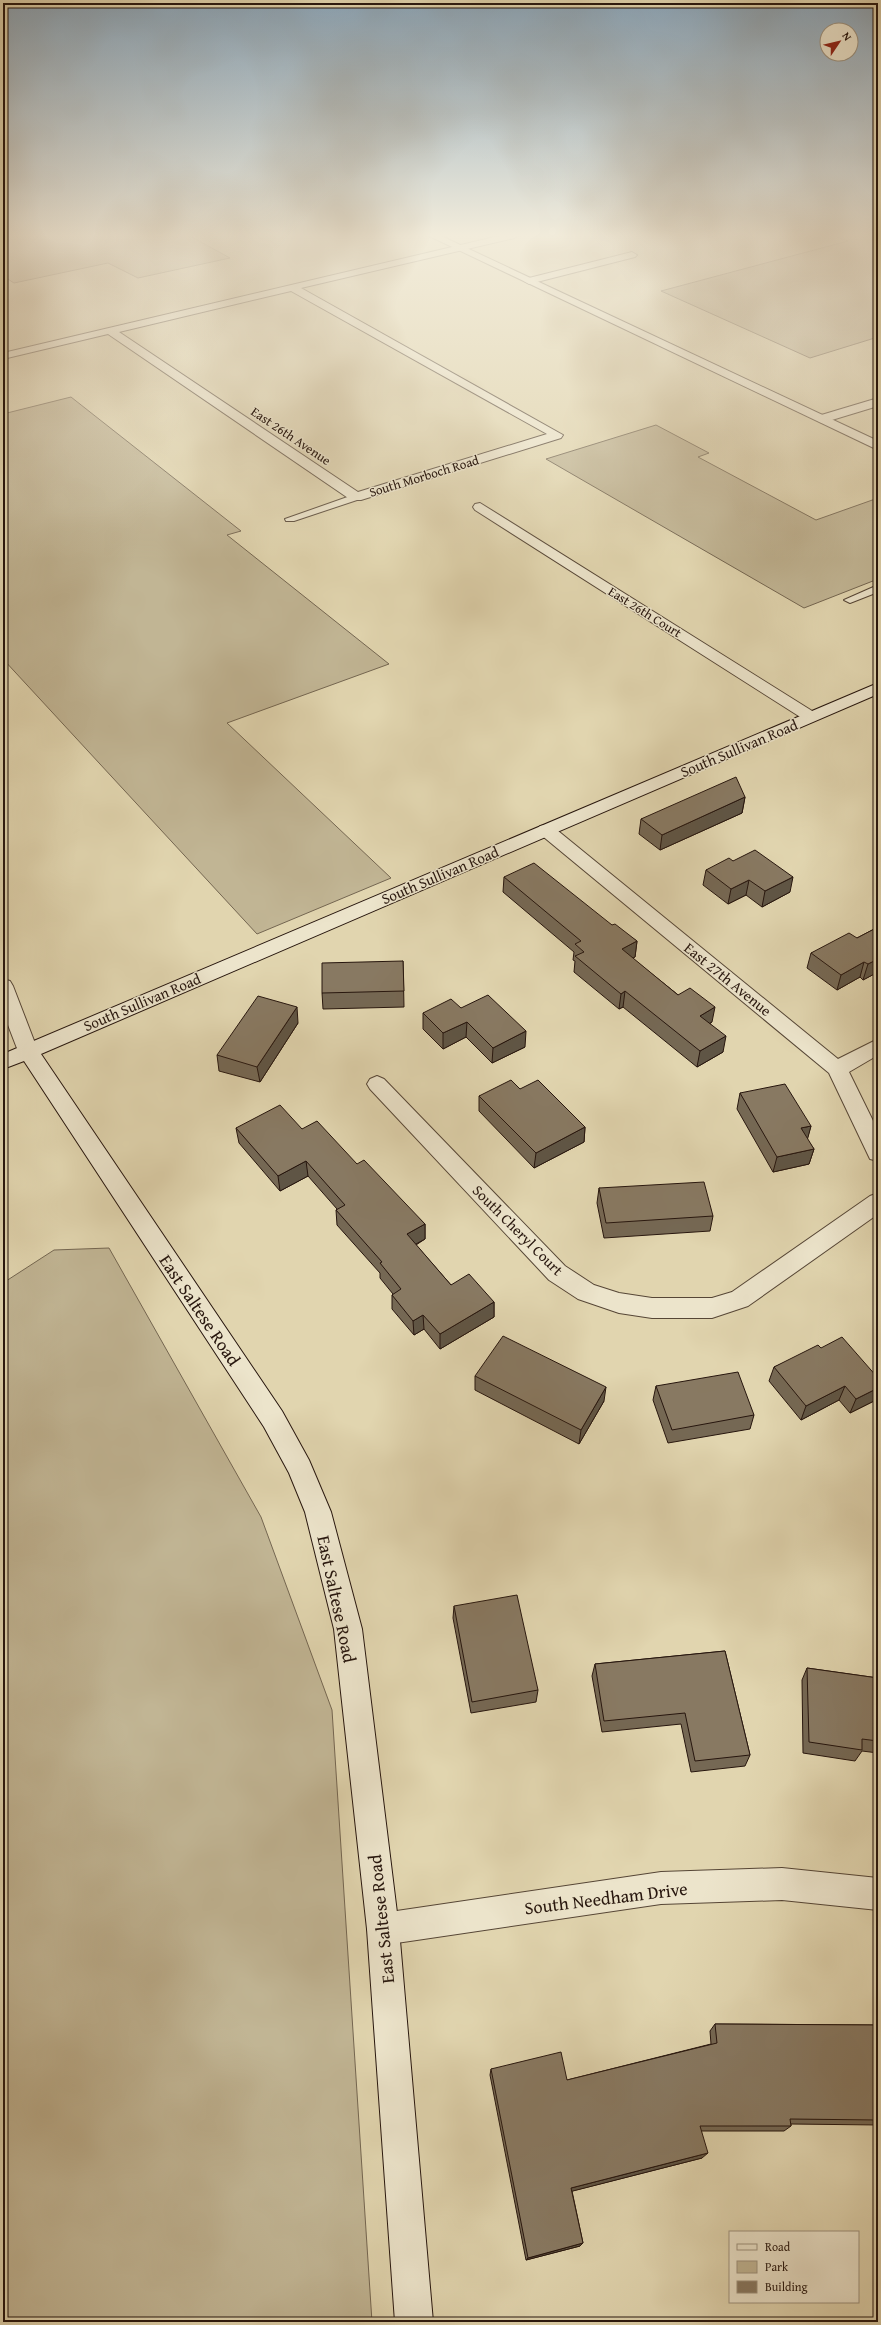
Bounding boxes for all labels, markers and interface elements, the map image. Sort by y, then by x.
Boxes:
north arrow [819,22,859,62]
text: N [839,29,856,44]
street label: East 26th Avenue [247,402,335,470]
street label: South Morboch Road [367,450,481,502]
street label: East 26th Court [605,582,686,642]
street label: South Sullivan Road [677,714,801,782]
street label: South Sullivan Road [378,841,502,909]
street label: East 27th Avenue [680,937,776,1021]
street label: South Sullivan Road [80,968,204,1036]
street label: South Cheryl Court [468,1180,568,1280]
street label: East Saltese Road [153,1249,248,1372]
street label: East Saltese Road [310,1533,364,1665]
street label: East Saltese Road [361,1853,401,1985]
street label: South Needham Drive [523,1875,689,1921]
legend [729,2231,859,2303]
text: Road [765,2238,791,2255]
text: Park [765,2258,789,2275]
text: Building [765,2278,808,2295]

